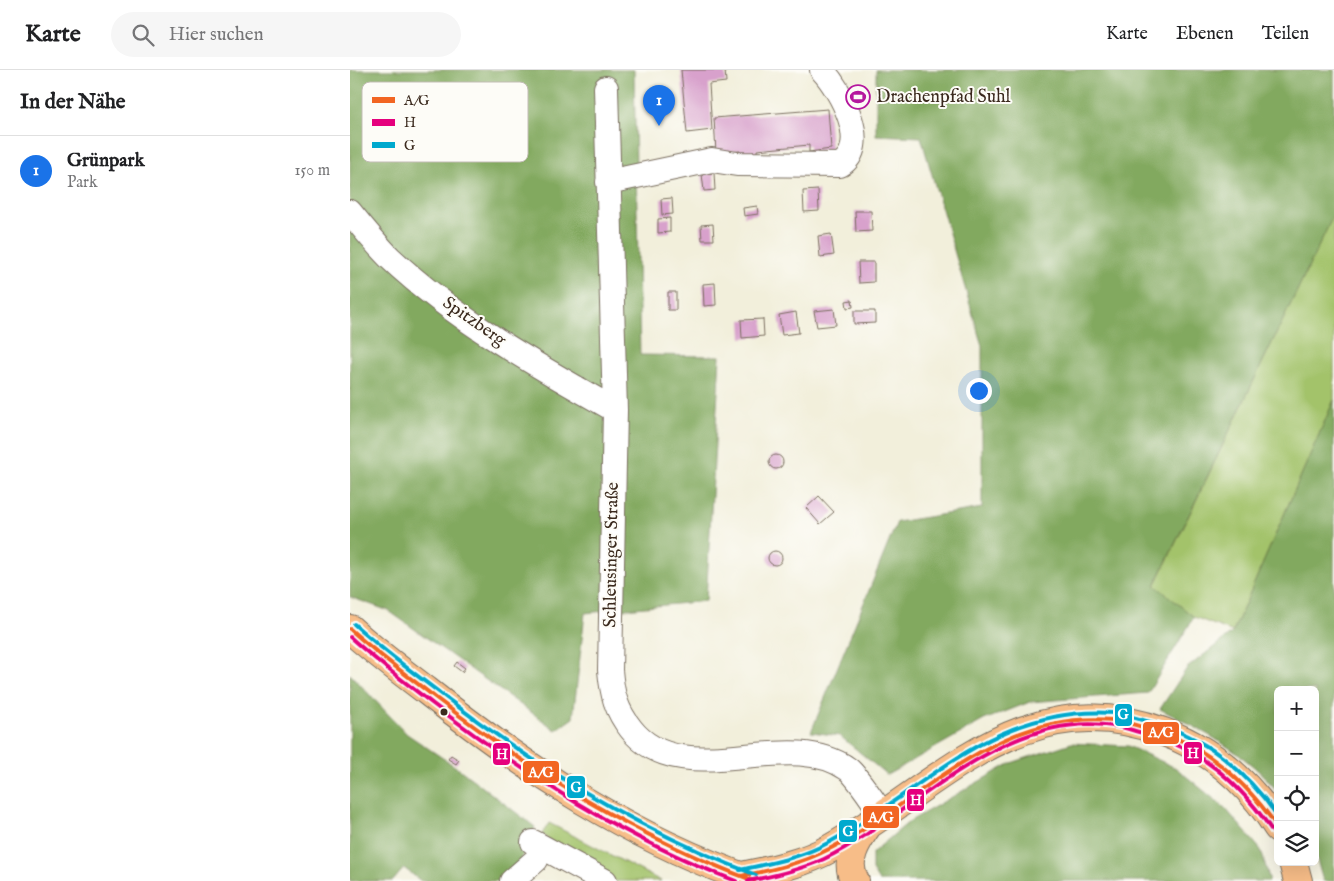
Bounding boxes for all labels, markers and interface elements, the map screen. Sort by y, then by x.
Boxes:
search box [111,12,461,57]
text: Karte [25,19,81,50]
icon: search [129,21,157,49]
text: Hier suchen [169,23,264,47]
text: Karte [1106,23,1148,46]
text: Ebenen [1176,23,1234,46]
text: Teilen [1262,23,1309,46]
legend [362,82,528,162]
sports icon: Drachenpfad Suhl [845,84,871,110]
pin: 1 [643,85,675,126]
place label: Drachenpfad Suhl [876,86,1011,109]
text: In der Nähe [20,89,126,116]
text: A/G [403,92,430,110]
text: H [404,114,416,132]
text: G [404,137,416,155]
text: Grünpark [67,149,145,173]
text: 1 [33,161,39,181]
text: 150 m [295,161,330,181]
text: Park [67,173,97,193]
street label: Spitzberg [438,292,510,352]
your location [966,378,992,404]
street label: Schleusinger Straße [599,482,625,628]
map controls [1274,686,1319,866]
button: + [1274,686,1319,731]
line badge: G [1114,703,1133,727]
text: G [1117,706,1129,724]
unlabelled marker [439,707,449,717]
line badge: A/G [1142,721,1180,745]
text: A/G [1147,724,1175,742]
button: − [1274,731,1319,776]
line badge: H [1183,741,1203,765]
line badge: H [492,742,511,766]
text: H [1187,745,1199,763]
text: H [496,746,508,764]
line badge: A/G [522,760,560,784]
text: A/G [527,764,555,782]
line badge: G [566,775,586,799]
button: locate [1274,776,1319,821]
text: G [570,779,582,797]
line badge: H [906,788,925,812]
text: H [910,792,922,810]
line badge: A/G [862,805,900,829]
text: A/G [867,809,895,827]
line badge: G [838,819,858,843]
button: layers [1274,821,1319,866]
text: G [842,823,854,841]

